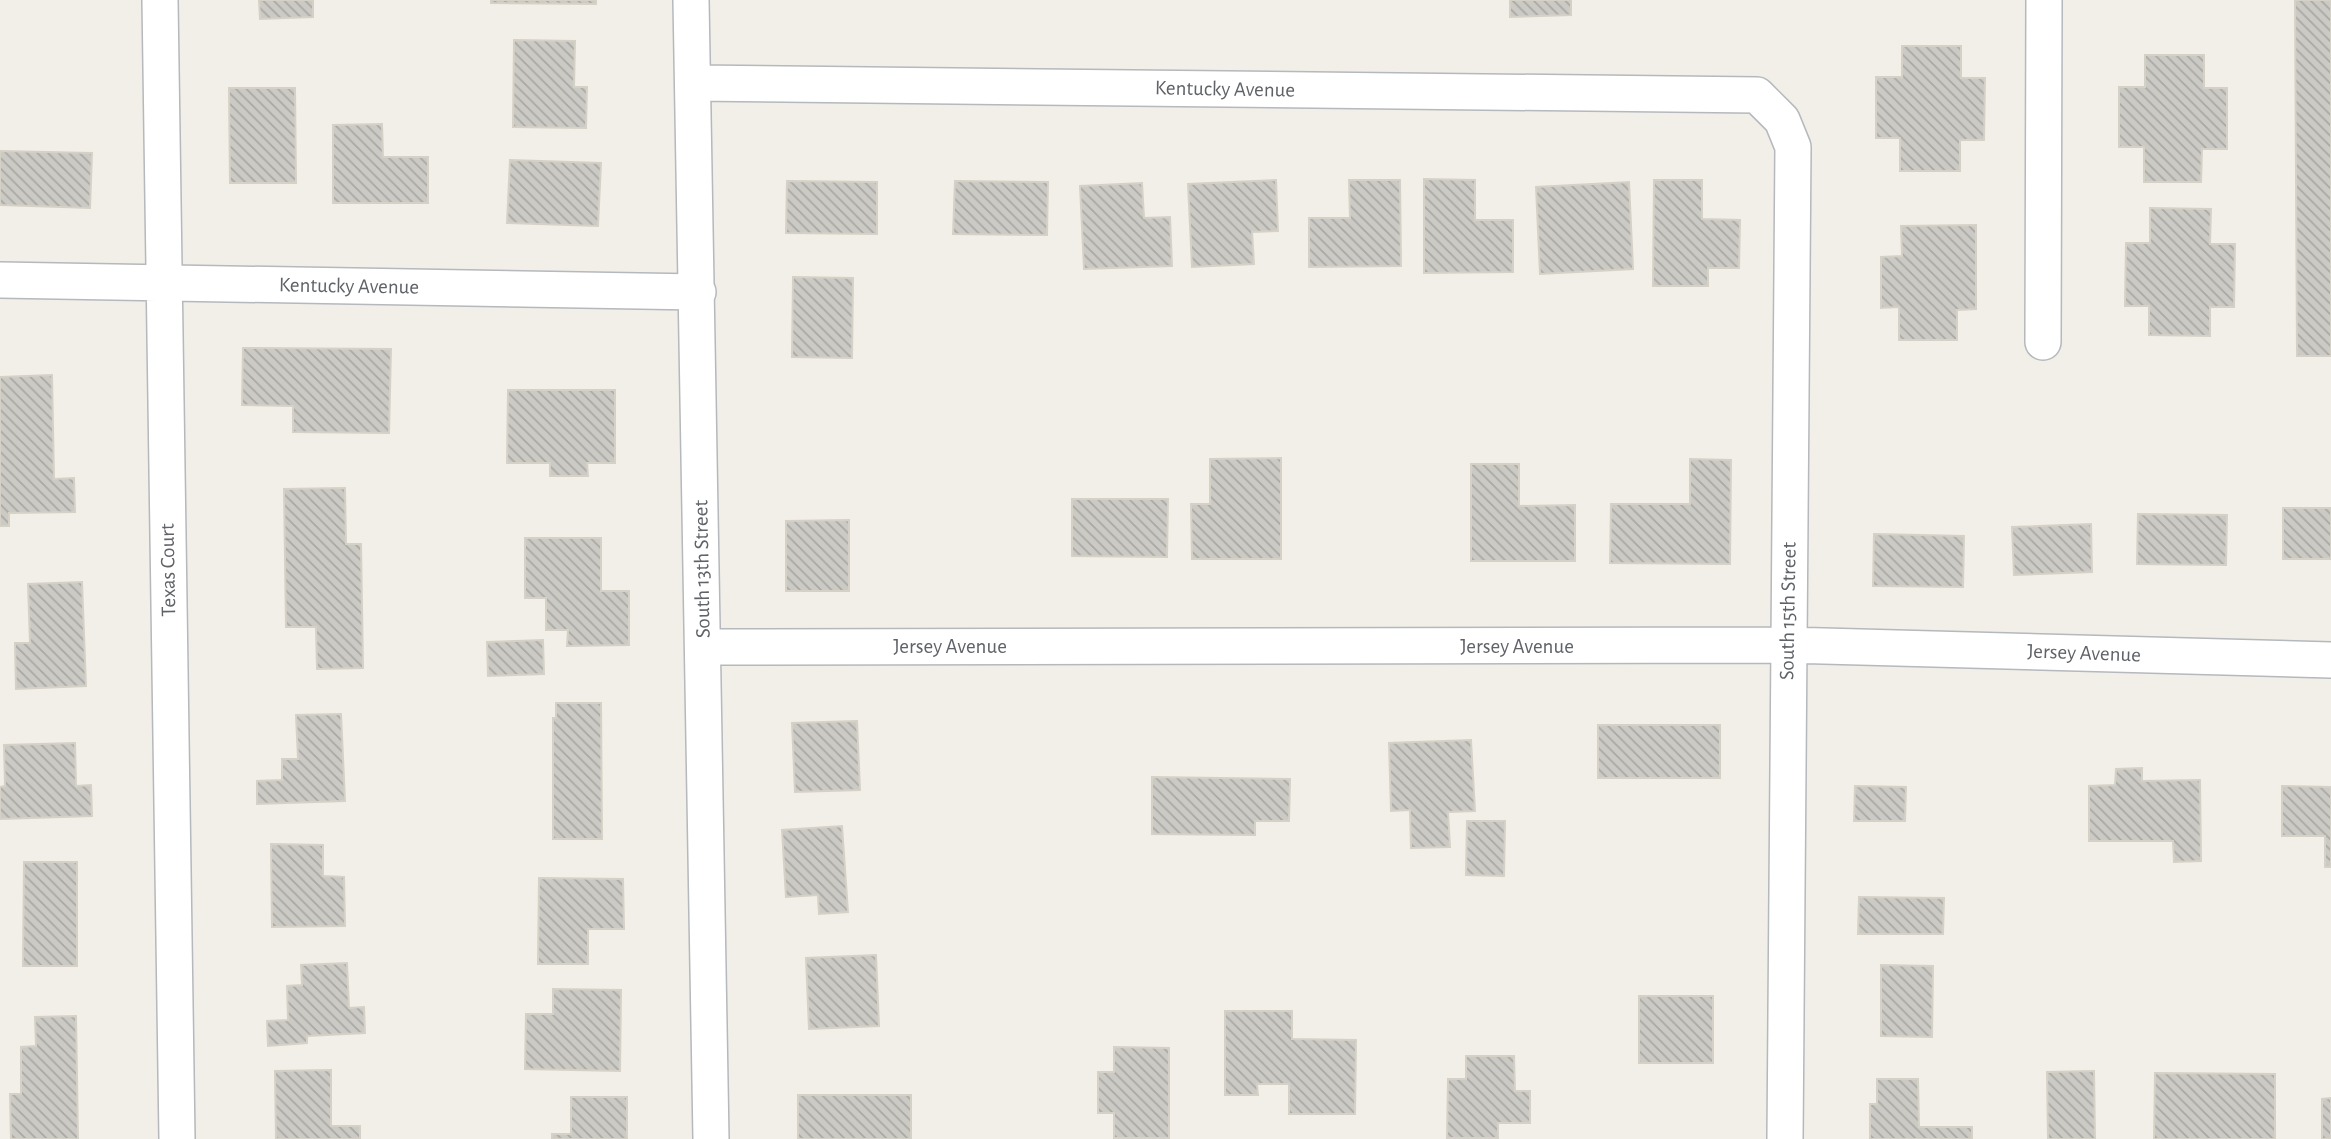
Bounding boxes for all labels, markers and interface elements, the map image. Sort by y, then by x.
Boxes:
street label: Kentucky Avenue [1155,77,1295,101]
street label: Kentucky Avenue [279,274,419,298]
street label: South 13th Street [690,500,714,638]
street label: Texas Court [157,523,179,617]
street label: South 15th Street [1776,541,1800,680]
street label: Jersey Avenue [893,636,1007,657]
street label: Jersey Avenue [1460,636,1574,657]
street label: Jersey Avenue [2027,641,2141,665]

